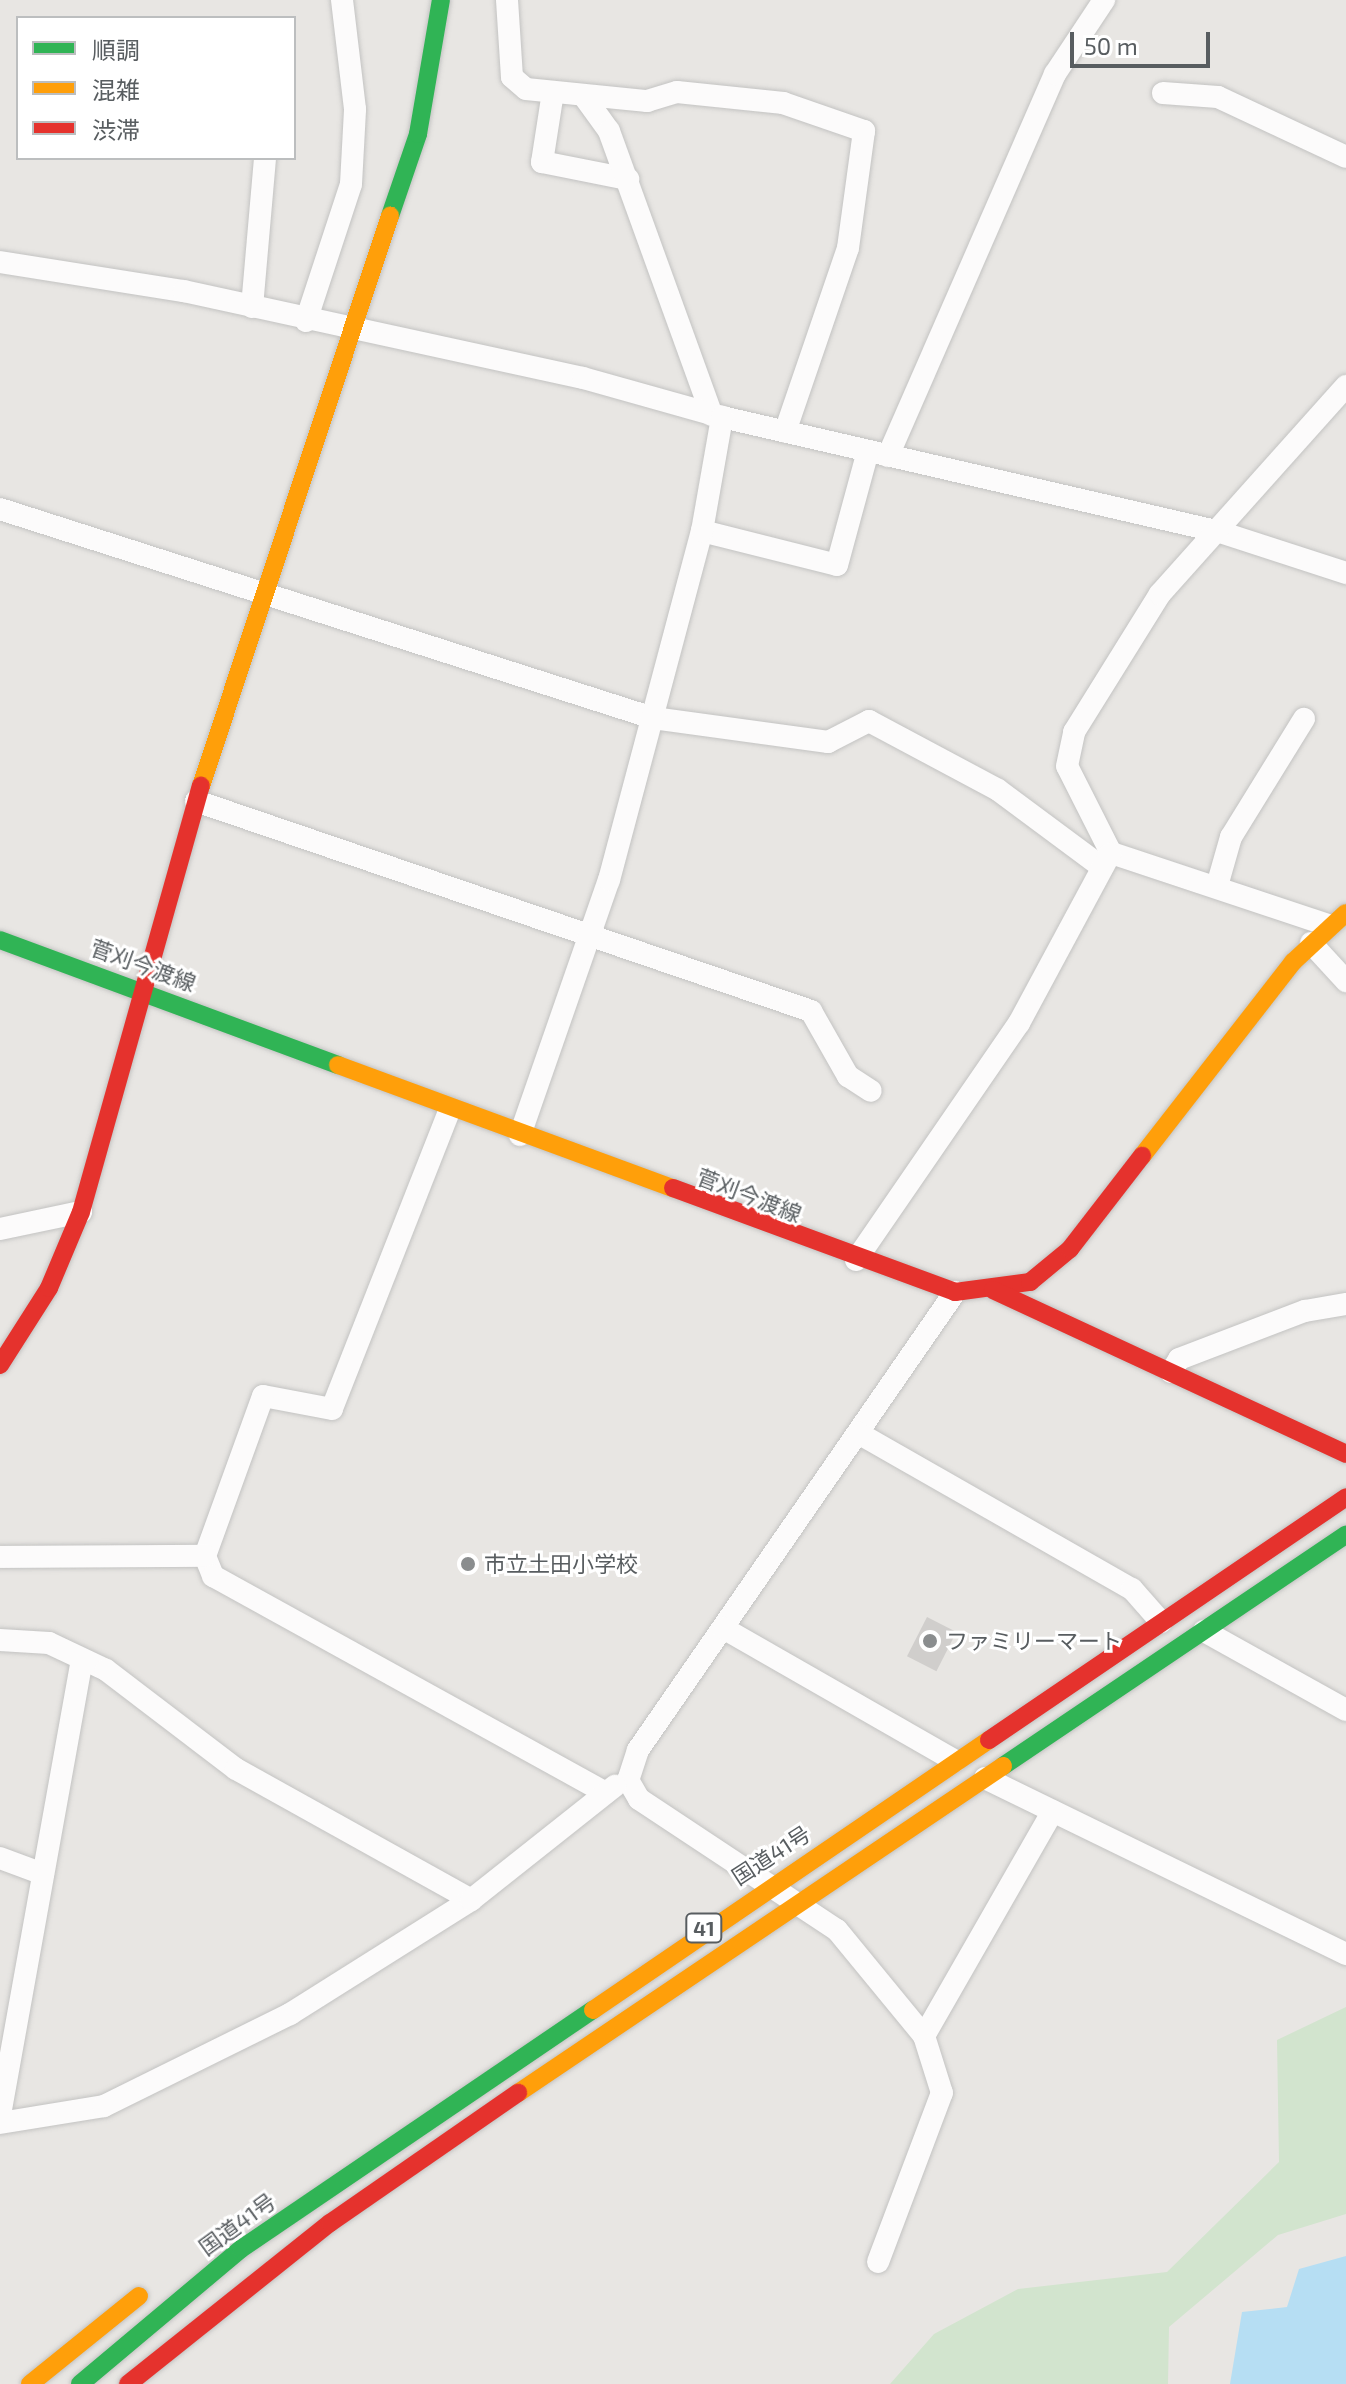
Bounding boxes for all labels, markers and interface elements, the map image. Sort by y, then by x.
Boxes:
legend [16,16,296,160]
scale bar [1074,16,1214,66]
text: 50 m [1084,31,1138,60]
text: 順調 [92,35,140,64]
text: 混雑 [92,75,140,104]
text: 渋滞 [92,115,140,144]
street label: 菅刈今渡線 [87,934,199,996]
street label: 菅刈今渡線 [693,1163,805,1227]
place label: 市立土田小学校 [484,1551,638,1577]
marker: 市立土田小学校 [459,1555,477,1573]
place label: ファミリーマート [946,1628,1122,1654]
marker: ファミリーマート [921,1632,939,1650]
street label: 国道41号 [727,1820,815,1890]
road number: 41 [684,1912,724,1944]
street label: 国道41号 [194,2187,280,2261]

